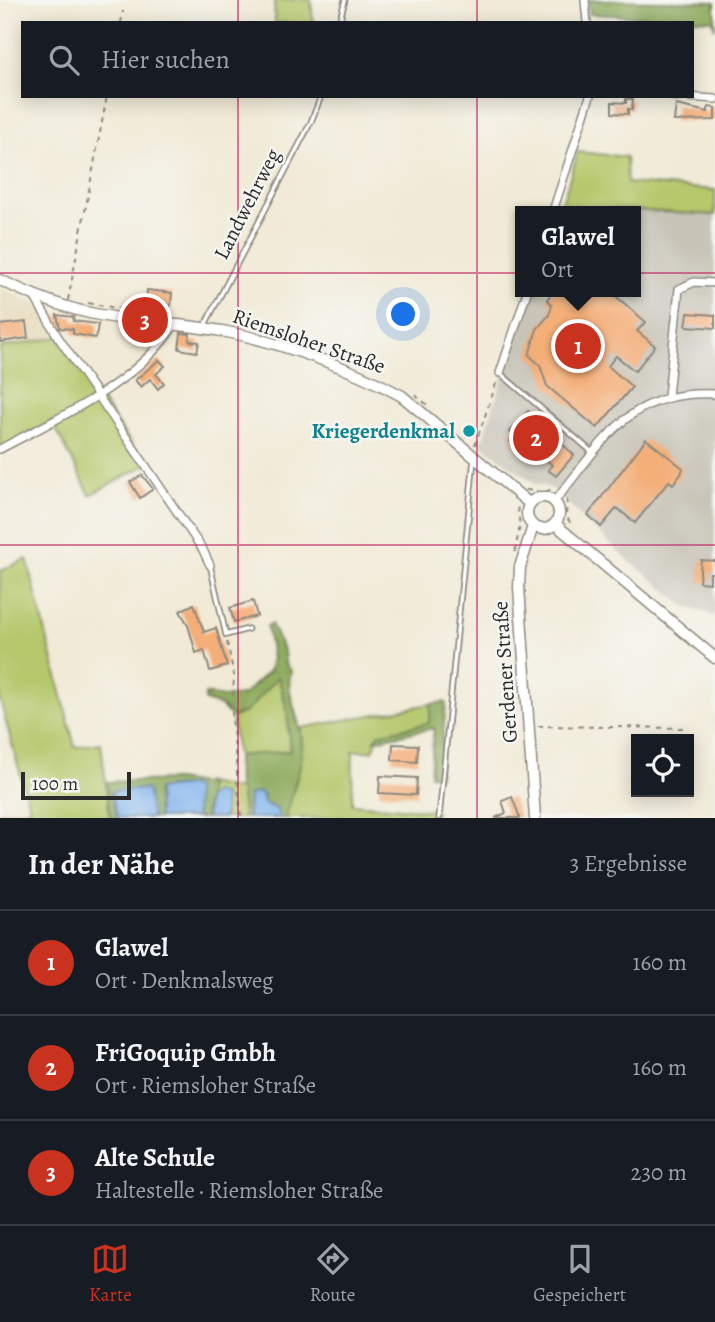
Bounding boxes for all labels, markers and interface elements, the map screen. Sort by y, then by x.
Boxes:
search box [21,21,694,98]
icon: search [45,41,83,79]
text: Hier suchen [101,42,230,77]
street label: Landwehrweg [207,143,287,264]
popup [515,206,641,297]
text: Glawel [541,219,615,254]
text: Ort [541,254,574,285]
pin: 3 [122,294,168,346]
your location [386,297,420,331]
street label: Riemsloher Straße [229,302,389,380]
pin: 1 [555,320,601,372]
pin: 2 [513,412,559,464]
place label: Kriegerdenkmal [311,417,455,445]
marker: Kriegerdenkmal [461,423,477,439]
street label: Gerdener Straße [486,600,524,744]
map controls [631,734,694,797]
button: locate [631,734,694,797]
scale bar [21,769,131,801]
text: 100 m [32,771,78,797]
text: In der Nähe [28,844,174,884]
text: 3 Ergebnisse [570,848,687,879]
text: Glawel [95,930,168,965]
text: 1 [47,947,55,978]
text: 160 m [633,947,687,978]
text: Ort · Denkmalsweg [95,965,274,996]
text: FriGoquip Gmbh [95,1035,276,1070]
text: 2 [45,1052,57,1083]
text: 160 m [633,1052,687,1083]
text: Ort · Riemsloher Straße [95,1070,316,1101]
text: Alte Schule [95,1140,215,1175]
text: 3 [46,1157,56,1188]
text: 230 m [631,1157,687,1188]
text: Haltestelle · Riemsloher Straße [95,1175,383,1206]
tab: Karte [89,1240,132,1308]
tab: Route [310,1240,355,1308]
tab: Gespeichert [533,1240,626,1308]

